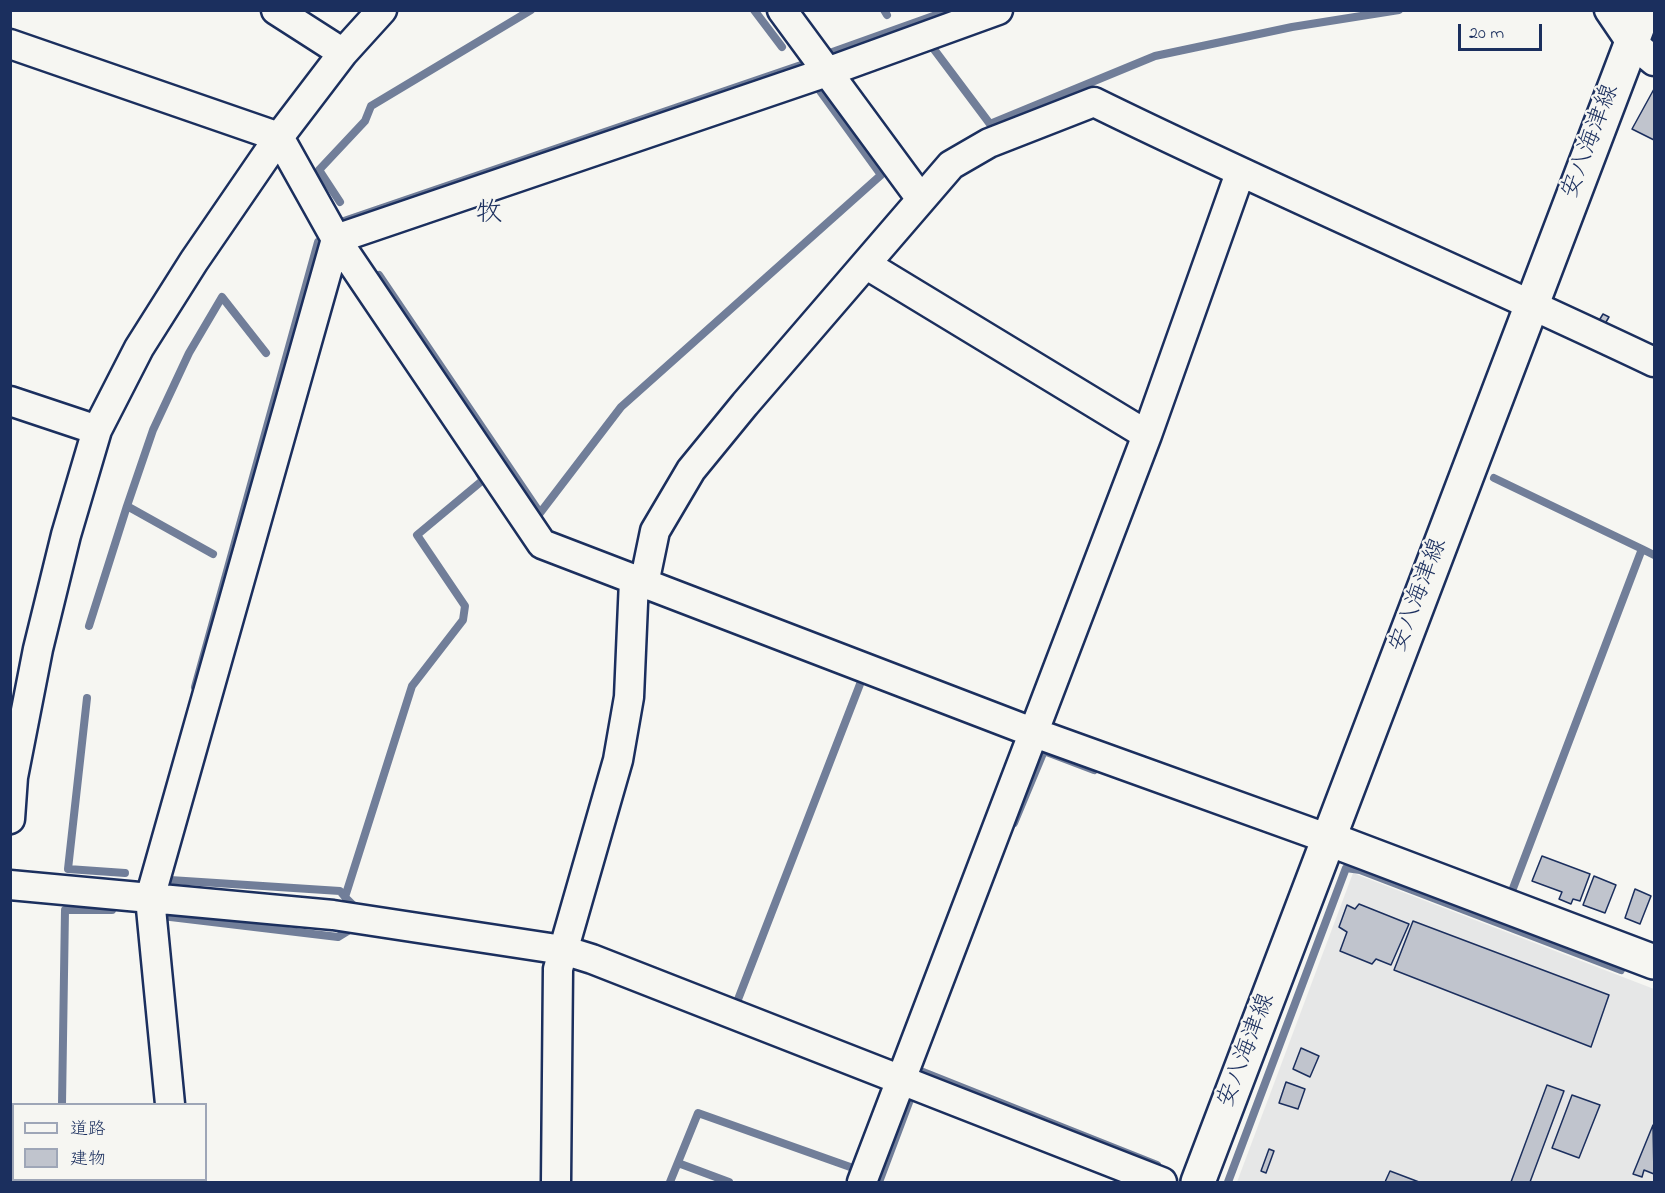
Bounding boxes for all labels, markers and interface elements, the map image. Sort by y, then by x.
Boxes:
scale bar [1461,12,1545,50]
text: 20 m [1469,21,1504,47]
street label: 安八海津線 [1557,81,1627,203]
district label: 牧 [476,200,502,232]
street label: 安八海津線 [1385,535,1455,657]
street label: 安八海津線 [1213,990,1283,1112]
legend [12,1103,207,1181]
text: 道路 [70,1117,106,1143]
text: 建物 [70,1147,106,1173]

